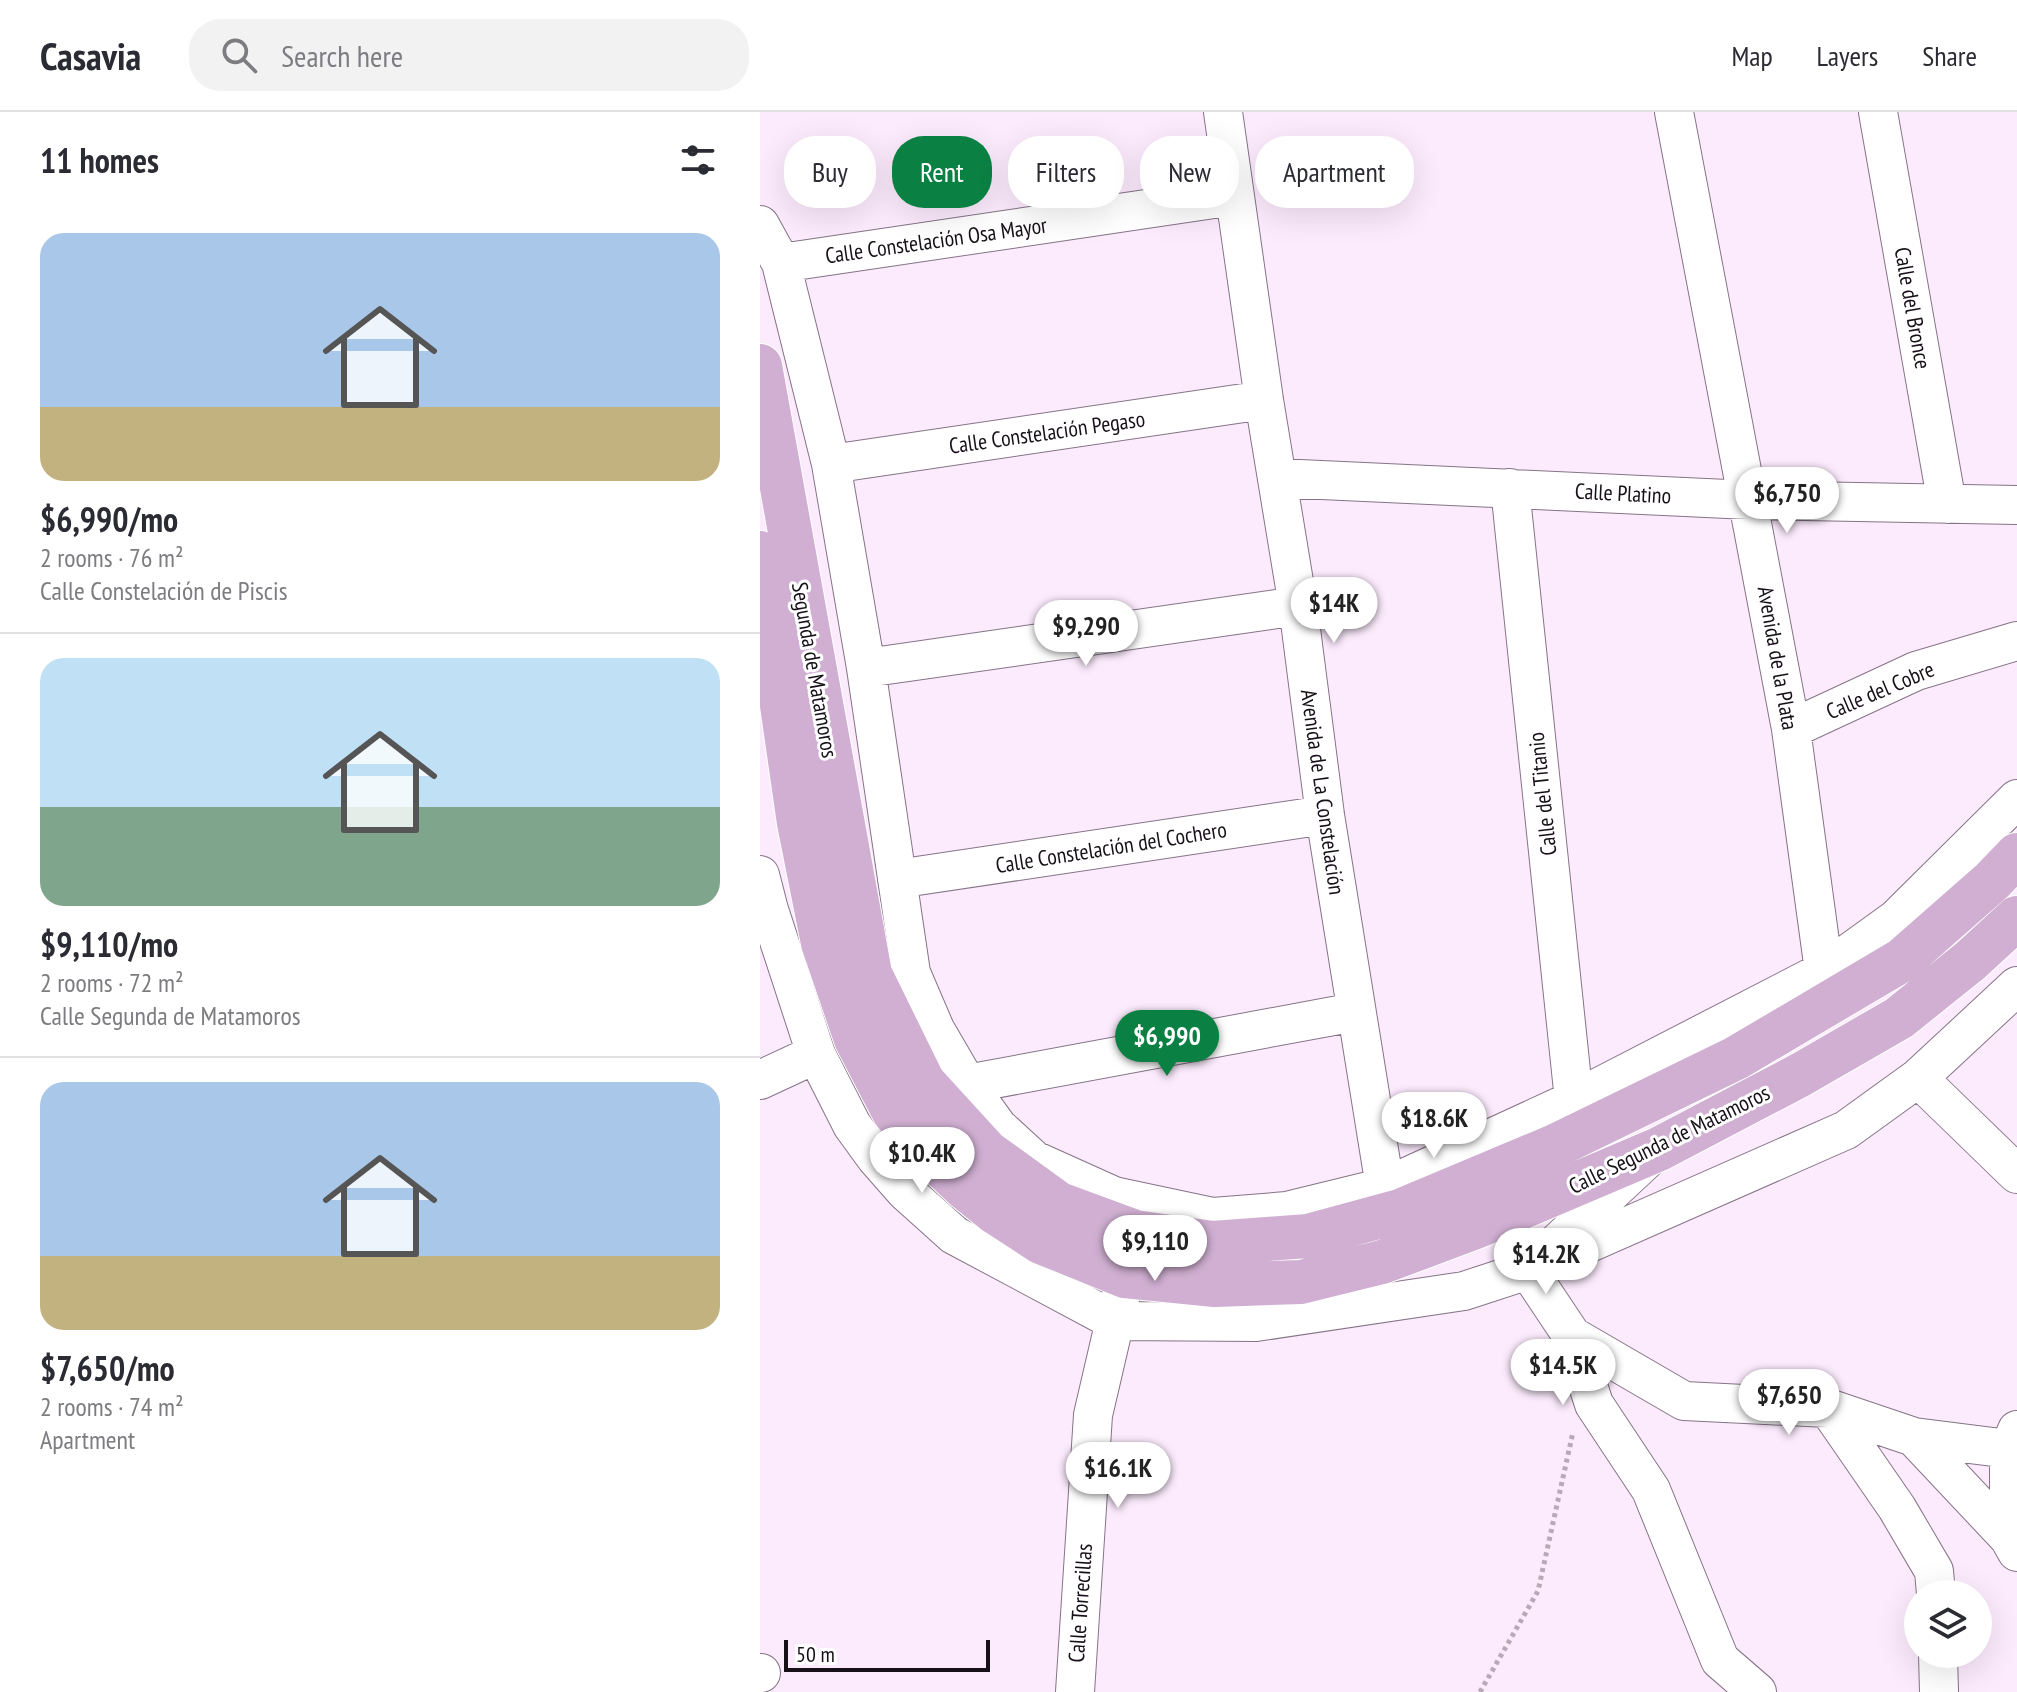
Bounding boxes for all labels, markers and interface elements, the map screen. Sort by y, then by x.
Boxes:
search box [189,19,749,91]
text: Casavia [40,31,141,80]
icon: search [217,33,261,77]
text: Search here [281,36,403,75]
text: Map [1731,37,1773,74]
text: Layers [1817,37,1878,74]
text: Share [1922,37,1977,74]
chip: Buy [784,136,876,208]
chip: Rent [892,136,992,208]
chip: Filters [1008,136,1124,208]
chip: New [1140,136,1239,208]
chip: Apartment [1255,136,1414,208]
text: 11 homes [40,138,159,182]
icon: filters [676,138,720,182]
street label: Calle Constelación Osa Mayor [823,211,1049,269]
street label: Calle del Bronce [1889,245,1937,371]
icon: home [308,285,452,429]
street label: Calle Constelación Pegaso [947,404,1147,460]
pin: $6,750 [1722,467,1852,535]
street label: Calle Platino [1574,476,1672,510]
text: $6,750 [1753,476,1821,509]
text: $6,990/mo [40,497,178,541]
text: 2 rooms · 76 m² [40,541,184,574]
text: Calle Constelación de Piscis [40,574,288,607]
pin: $14K [1287,577,1381,645]
street label: Segunda de Matamoros [786,580,844,760]
street label: Avenida de la Plata [1752,584,1804,732]
text: $14K [1309,586,1359,619]
pin: $9,290 [1021,600,1151,668]
text: $9,290 [1052,609,1120,642]
street label: Calle del Cobre [1822,655,1938,725]
street label: Avenida de La Constelación [1295,688,1351,896]
icon: home [308,710,452,854]
street label: Calle del Titanio [1522,731,1562,857]
street label: Calle Constelación del Cochero [994,815,1228,879]
text: $9,110/mo [40,922,178,966]
text: 2 rooms · 72 m² [40,966,184,999]
text: Calle Segunda de Matamoros [40,999,300,1032]
pin: $6,990 [1102,1010,1232,1078]
text: $6,990 [1133,1019,1201,1052]
street label: Calle Segunda de Matamoros [1564,1078,1774,1200]
pin: $18.6K [1369,1092,1499,1160]
text: $18.6K [1400,1101,1468,1134]
pin: $10.4K [857,1127,987,1195]
icon: home [308,1134,452,1278]
text: $10.4K [888,1136,956,1169]
pin: $9,110 [1090,1215,1220,1283]
text: $9,110 [1121,1224,1189,1257]
pin: $14.2K [1481,1228,1611,1296]
text: $14.2K [1512,1237,1580,1270]
pin: $14.5K [1498,1339,1628,1407]
text: $7,650/mo [40,1346,175,1390]
text: $14.5K [1529,1348,1597,1381]
pin: $7,650 [1724,1369,1854,1437]
text: $7,650 [1756,1378,1822,1411]
text: 2 rooms · 74 m² [40,1390,184,1423]
text: Apartment [40,1423,135,1456]
pin: $16.1K [1053,1442,1183,1510]
text: $16.1K [1084,1451,1152,1484]
street label: Calle Torrecillas [1062,1543,1098,1663]
map controls [1904,1580,1992,1668]
button: layers [1904,1580,1992,1668]
scale bar [784,1636,990,1672]
text: 50 m [796,1640,835,1668]

